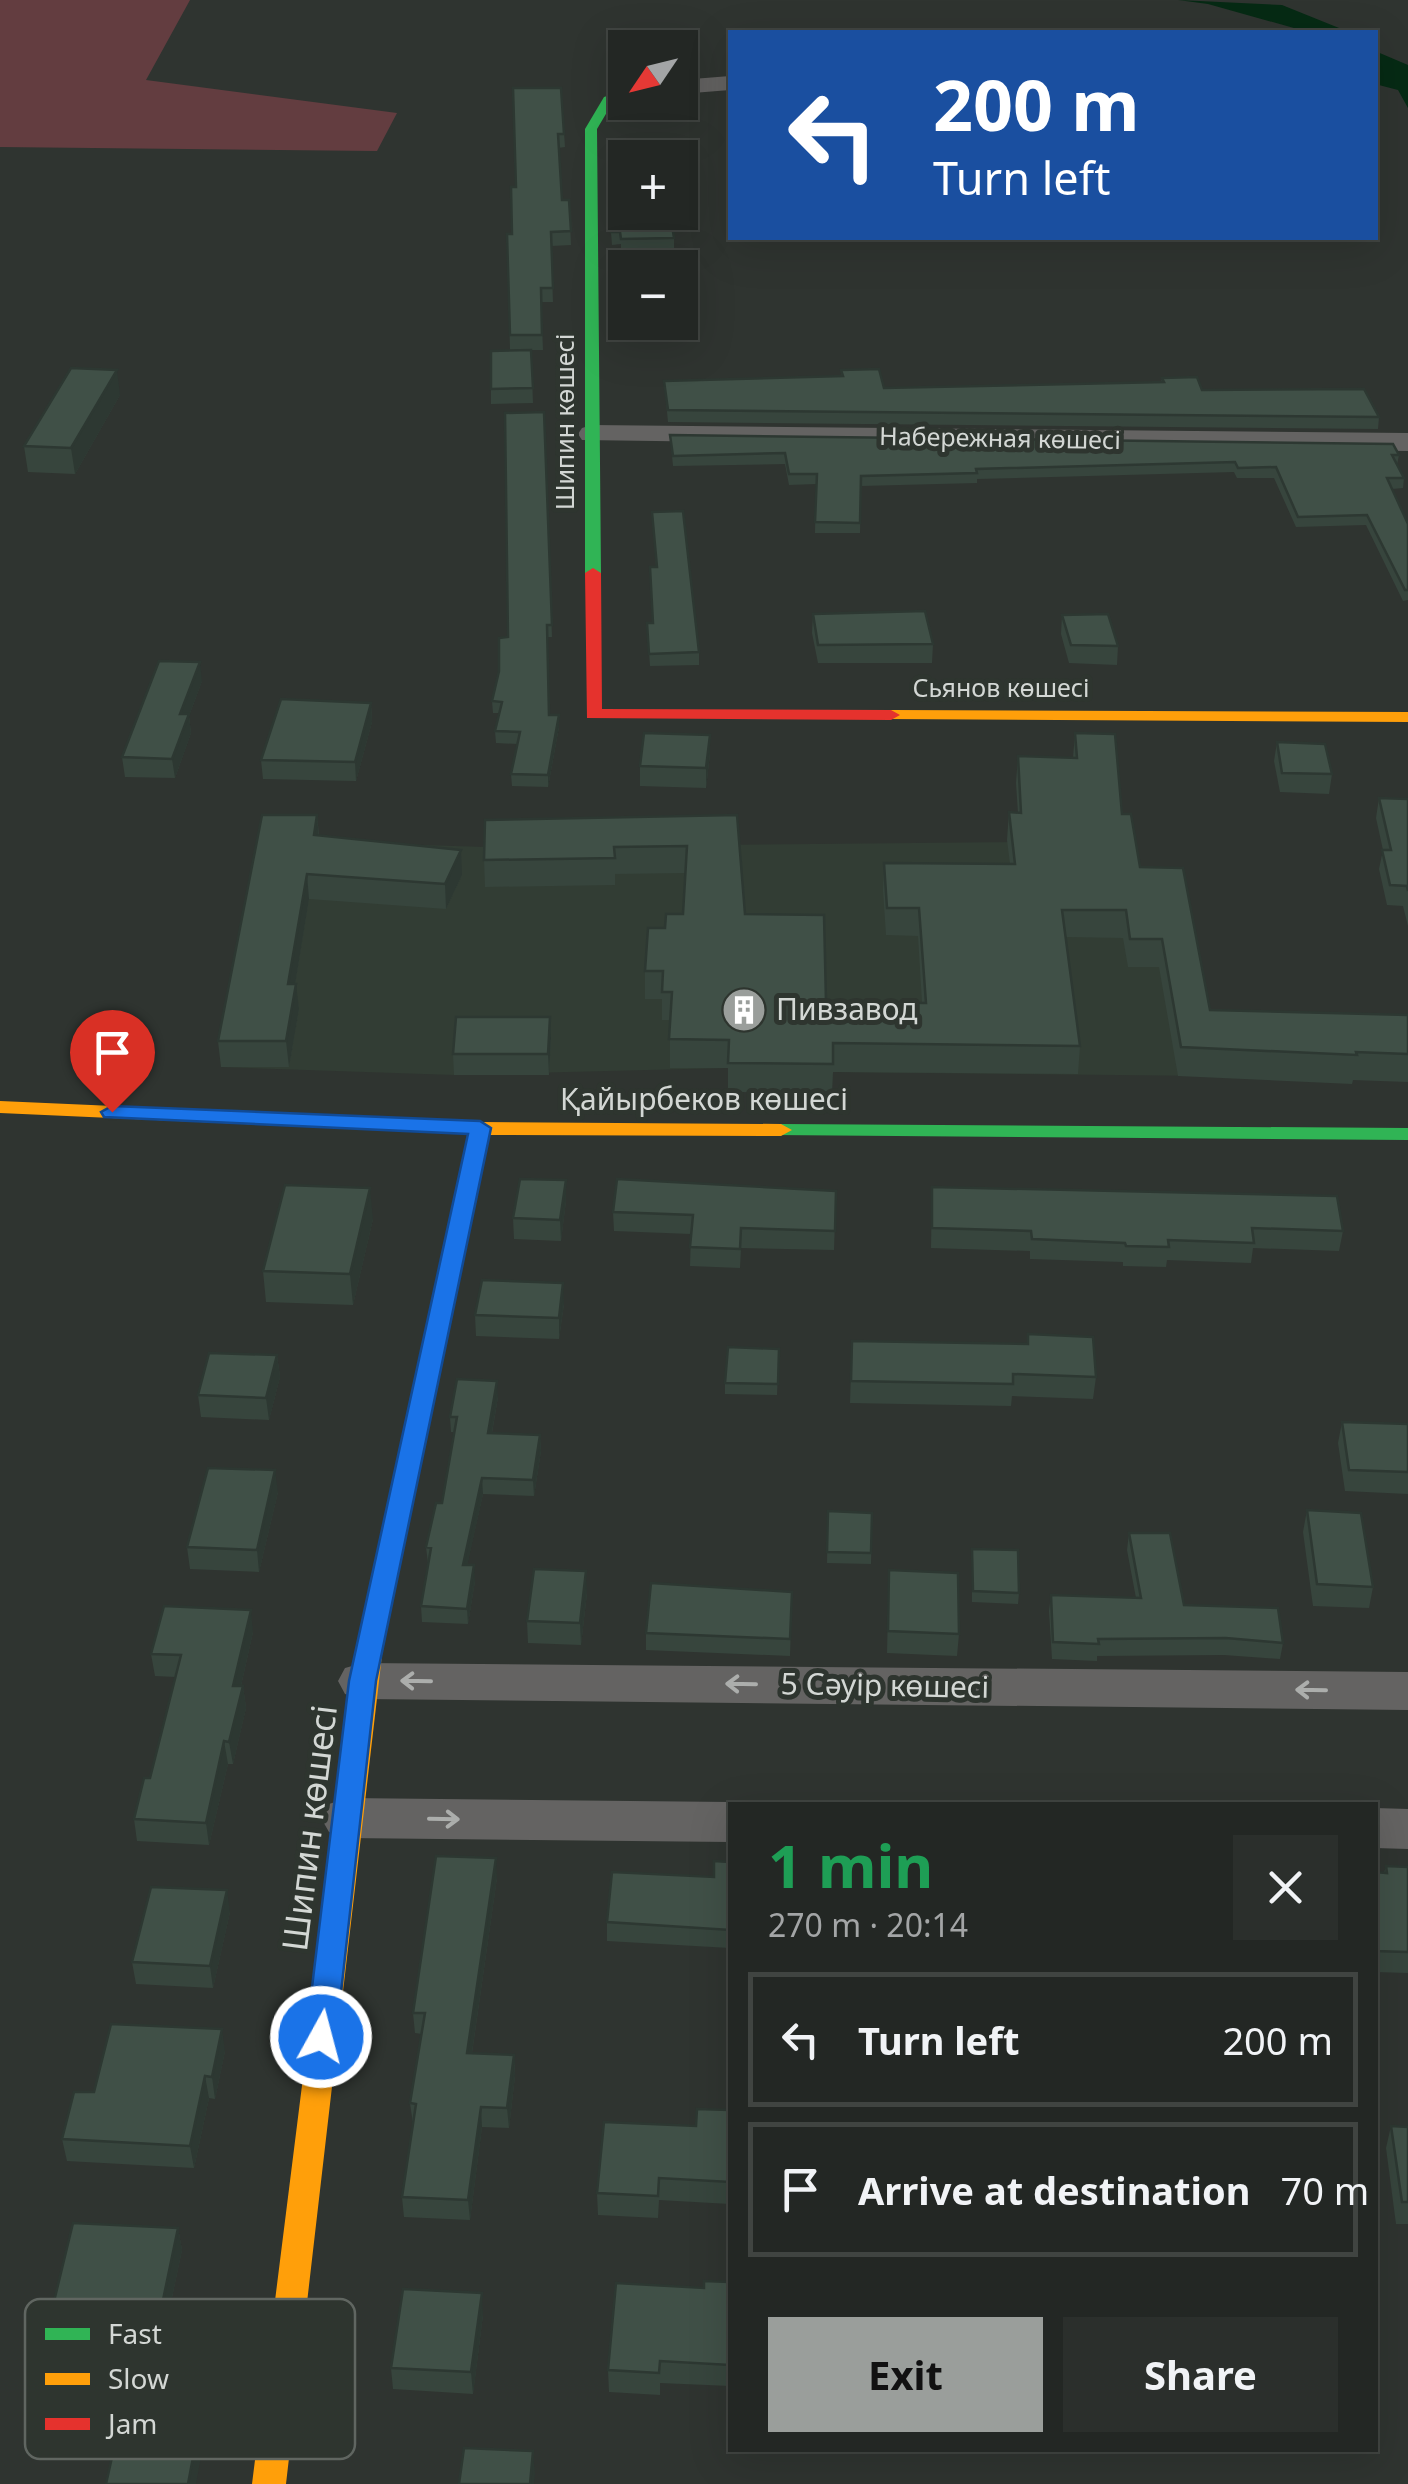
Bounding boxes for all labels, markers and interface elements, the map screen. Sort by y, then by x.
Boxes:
north arrow [608,30,698,120]
map controls [608,30,698,340]
text: 200 m [933,56,1140,152]
icon: left [768,70,898,200]
button: + [608,140,698,230]
text: Turn left [933,147,1110,208]
button: − [608,250,698,340]
street label: Шипин көшесі [547,334,581,510]
street label: Набережная көшесі [879,418,1121,456]
street label: Сьянов көшесі [912,670,1090,704]
building icon: Пивзавод [721,987,767,1033]
place label: Пивзавод [776,988,918,1029]
pin [70,1010,155,1113]
icon: arrive [85,1025,140,1080]
street label: Қайырбеков көшесі [560,1078,848,1119]
street label: 5 Сәуір көшесі [780,1662,990,1707]
one-way arrow [400,1672,432,1690]
one-way arrow [725,1675,757,1694]
one-way arrow [1295,1680,1328,1700]
street label: Шипин көшесі [270,1702,347,1953]
one-way arrow [428,1810,460,1828]
text: 1 min [768,1824,933,1906]
button: close [1233,1835,1338,1940]
text: 270 m · 20:14 [768,1903,968,1946]
position arrow [269,1985,373,2089]
icon: left [773,2012,828,2067]
text: Turn left [858,2014,1020,2066]
text: 200 m [1222,2014,1333,2066]
icon: arrive [773,2162,828,2217]
text: Arrive at destination [858,2164,1250,2216]
text: 70 m [1280,2164,1369,2216]
legend [25,2299,355,2459]
text: Fast [108,2314,162,2352]
button: Exit [768,2317,1043,2432]
button: Share [1063,2317,1338,2432]
text: Slow [108,2359,169,2397]
text: Jam [105,2404,158,2442]

